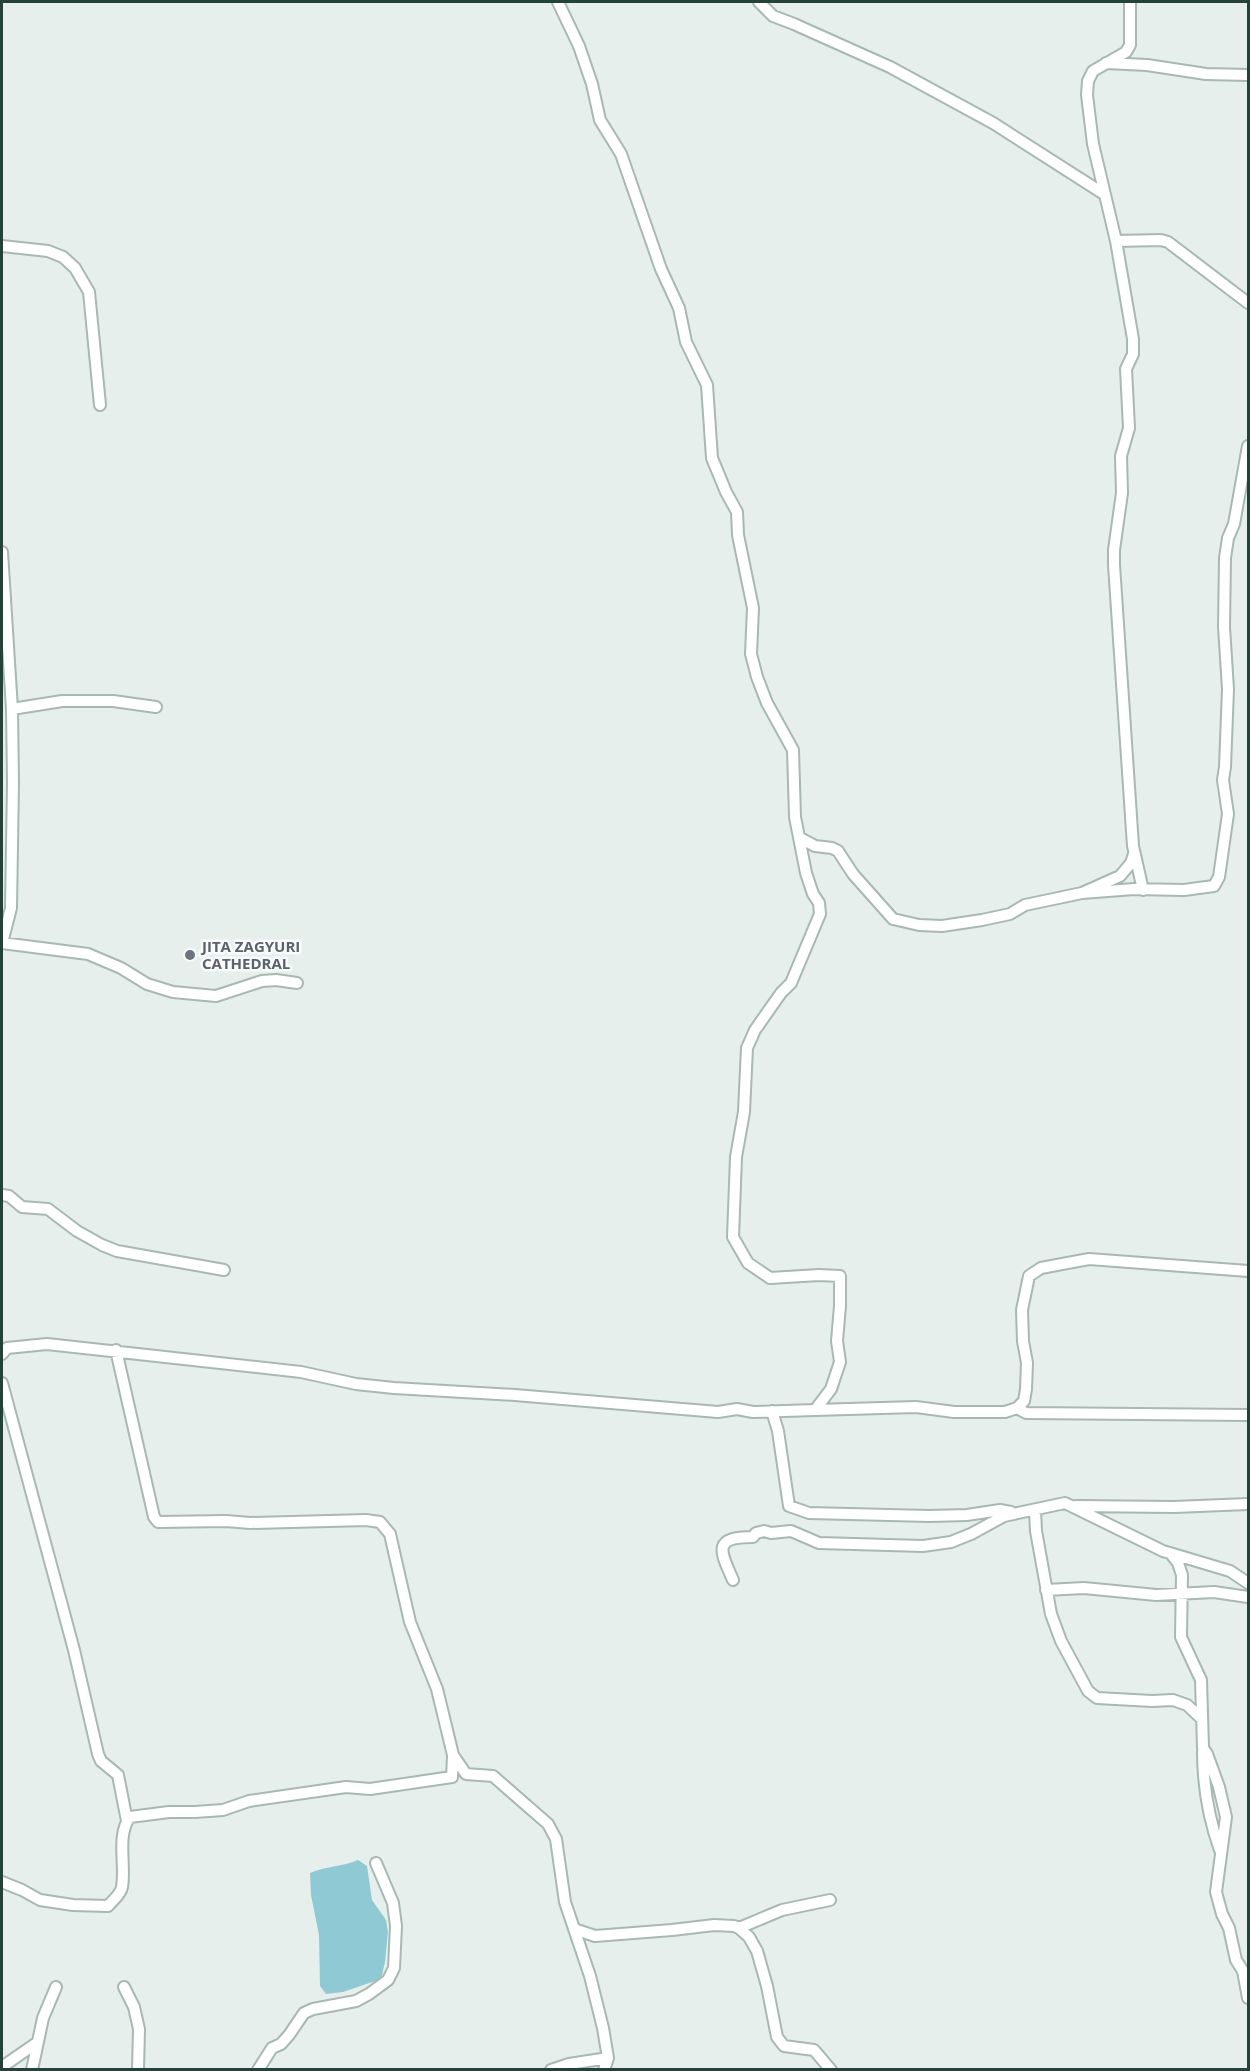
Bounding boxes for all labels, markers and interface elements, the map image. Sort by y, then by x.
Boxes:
place label: JITA ZAGYURI CATHEDRAL [200,936,300,973]
marker: JITA ZAGYURI CATHEDRAL [183,948,197,962]

